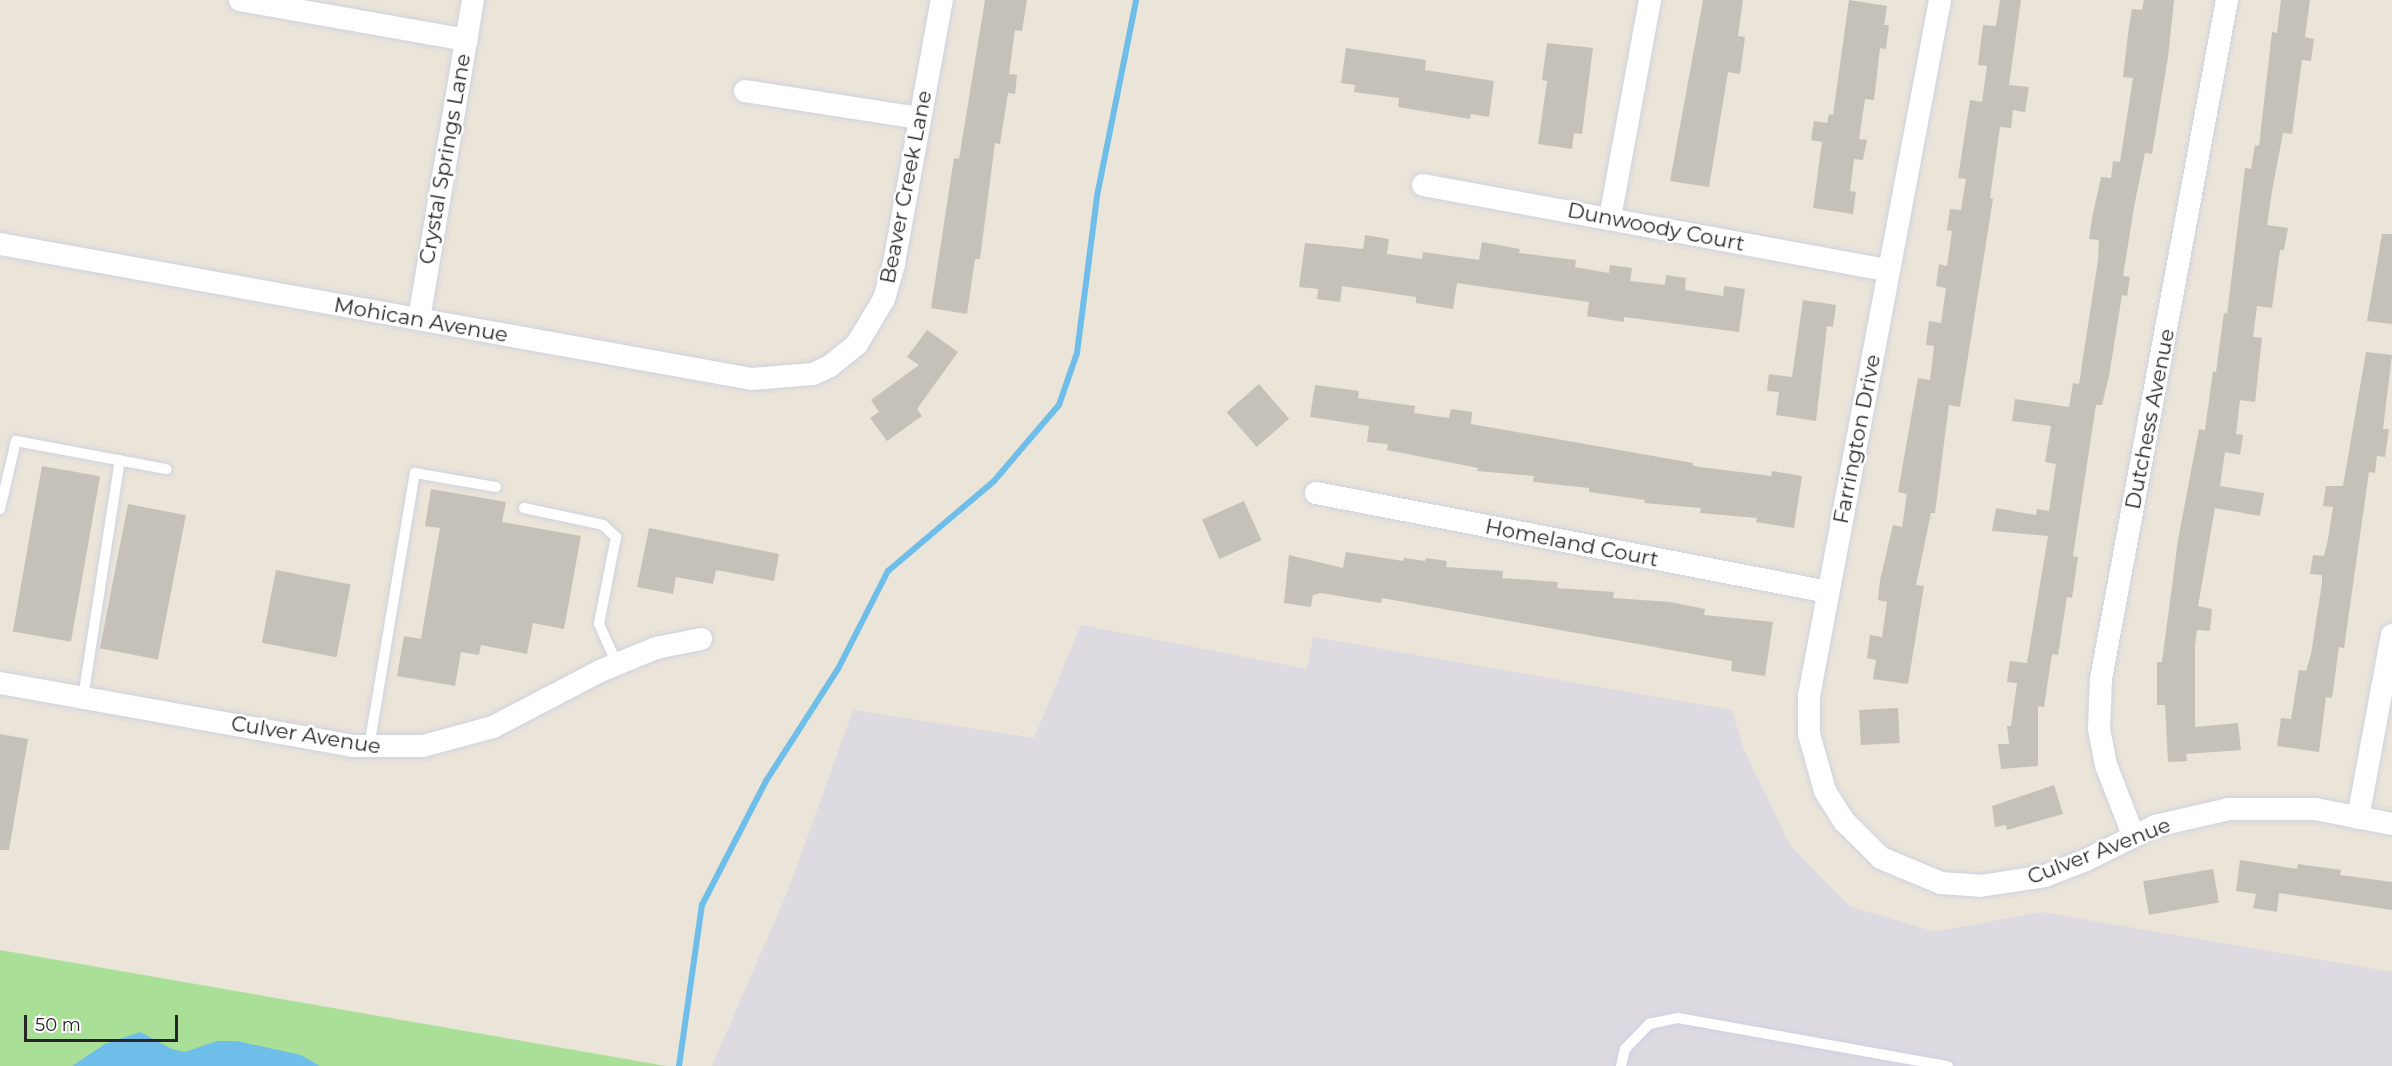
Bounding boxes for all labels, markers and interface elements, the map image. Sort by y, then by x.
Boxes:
street label: Crystal Springs Lane [414,52,476,266]
street label: Beaver Creek Lane [875,88,937,286]
street label: Dunwoody Court [1565,197,1747,257]
street label: Mohican Avenue [332,292,510,348]
street label: Dutchess Avenue [2120,327,2180,511]
street label: Farrington Drive [1828,352,1886,526]
street label: Homeland Court [1483,514,1661,572]
street label: Culver Avenue [229,711,383,759]
street label: Culver Avenue [2024,812,2174,890]
scale bar [27,1003,182,1041]
text: 50 m [35,1014,81,1036]

